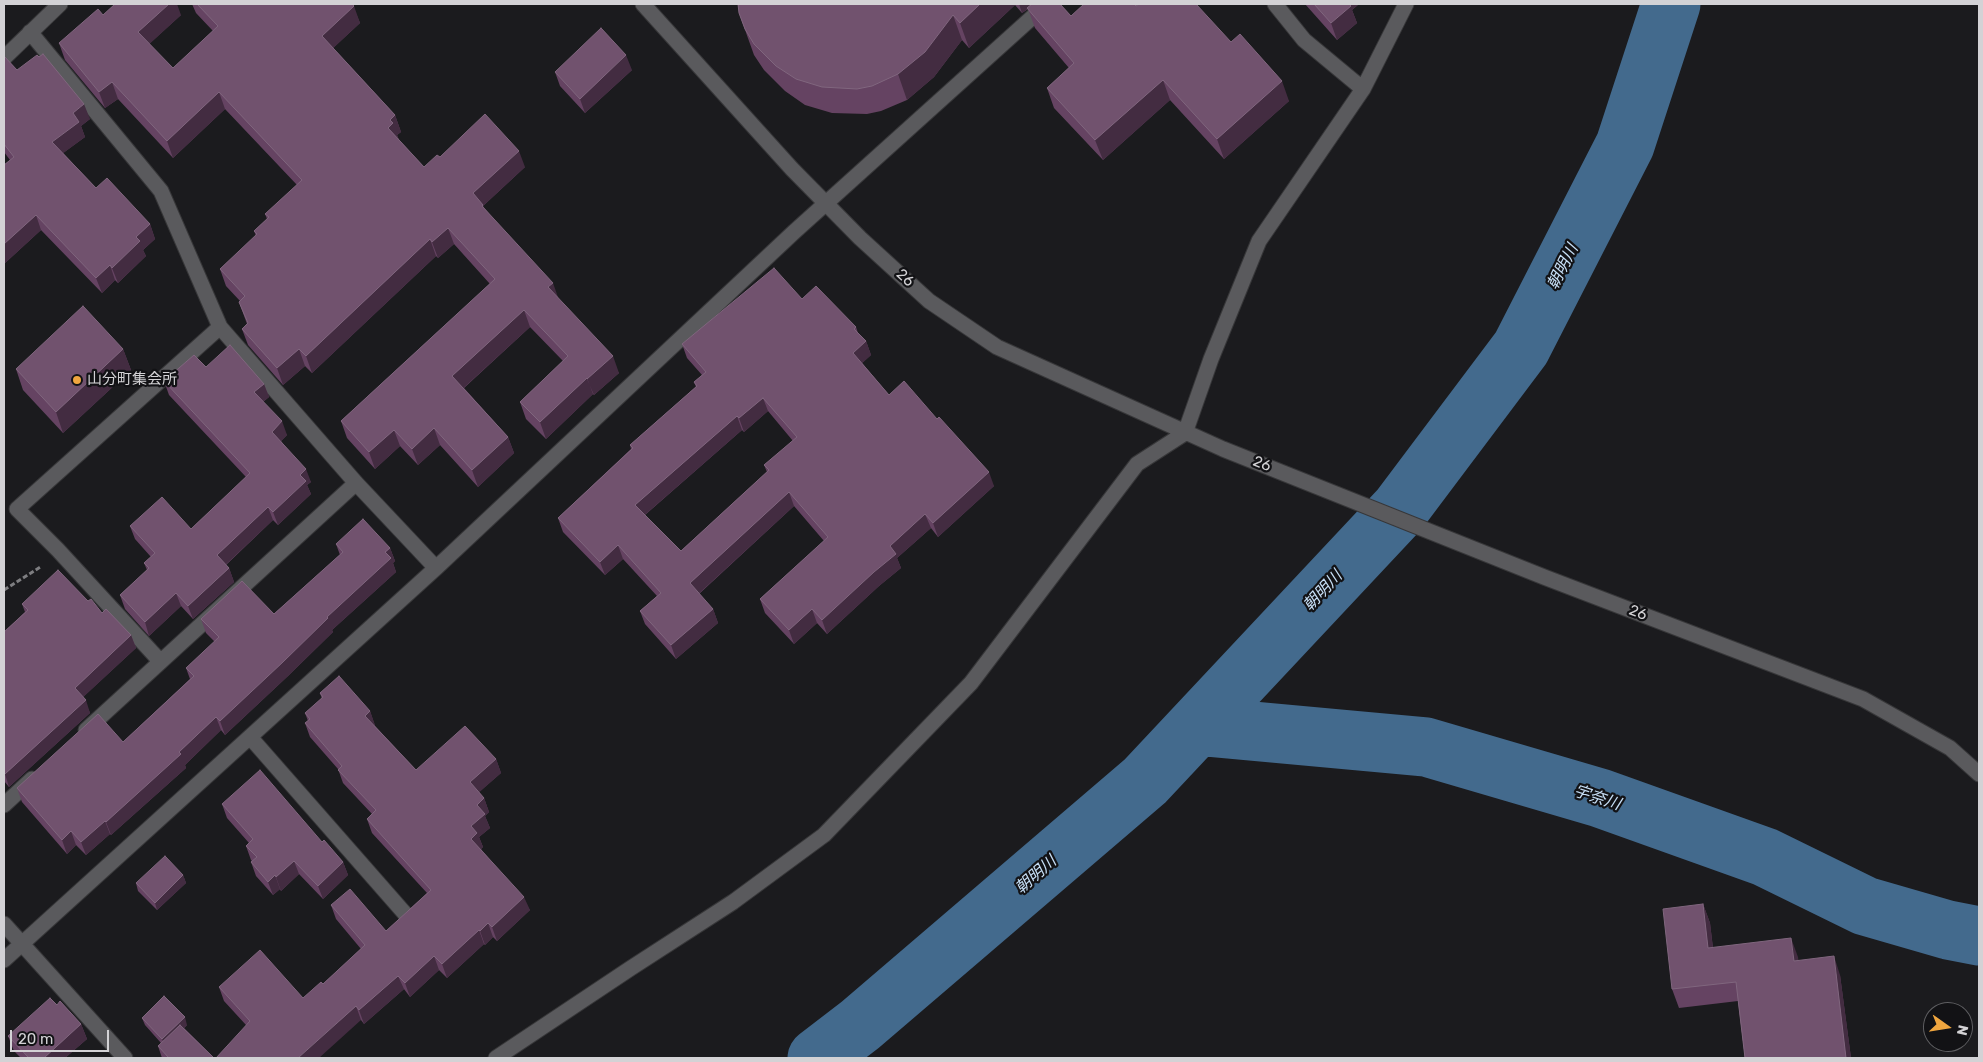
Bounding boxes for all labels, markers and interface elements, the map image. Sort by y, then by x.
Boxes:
water label: 朝明川 [1544,241,1582,293]
street label: 26 [892,265,918,291]
place label: 山分町集会所 [87,371,177,389]
marker: 山分町集会所 [71,374,83,386]
street label: 26 [1250,452,1274,476]
water label: 朝明川 [1300,567,1346,615]
street label: 26 [1626,601,1650,625]
water label: 宇奈川 [1571,781,1623,815]
water label: 朝明川 [1012,852,1060,898]
north arrow [1923,1002,1973,1052]
scale bar [12,1020,111,1052]
text: N [1953,1023,1972,1037]
text: 20 m [18,1030,53,1048]

